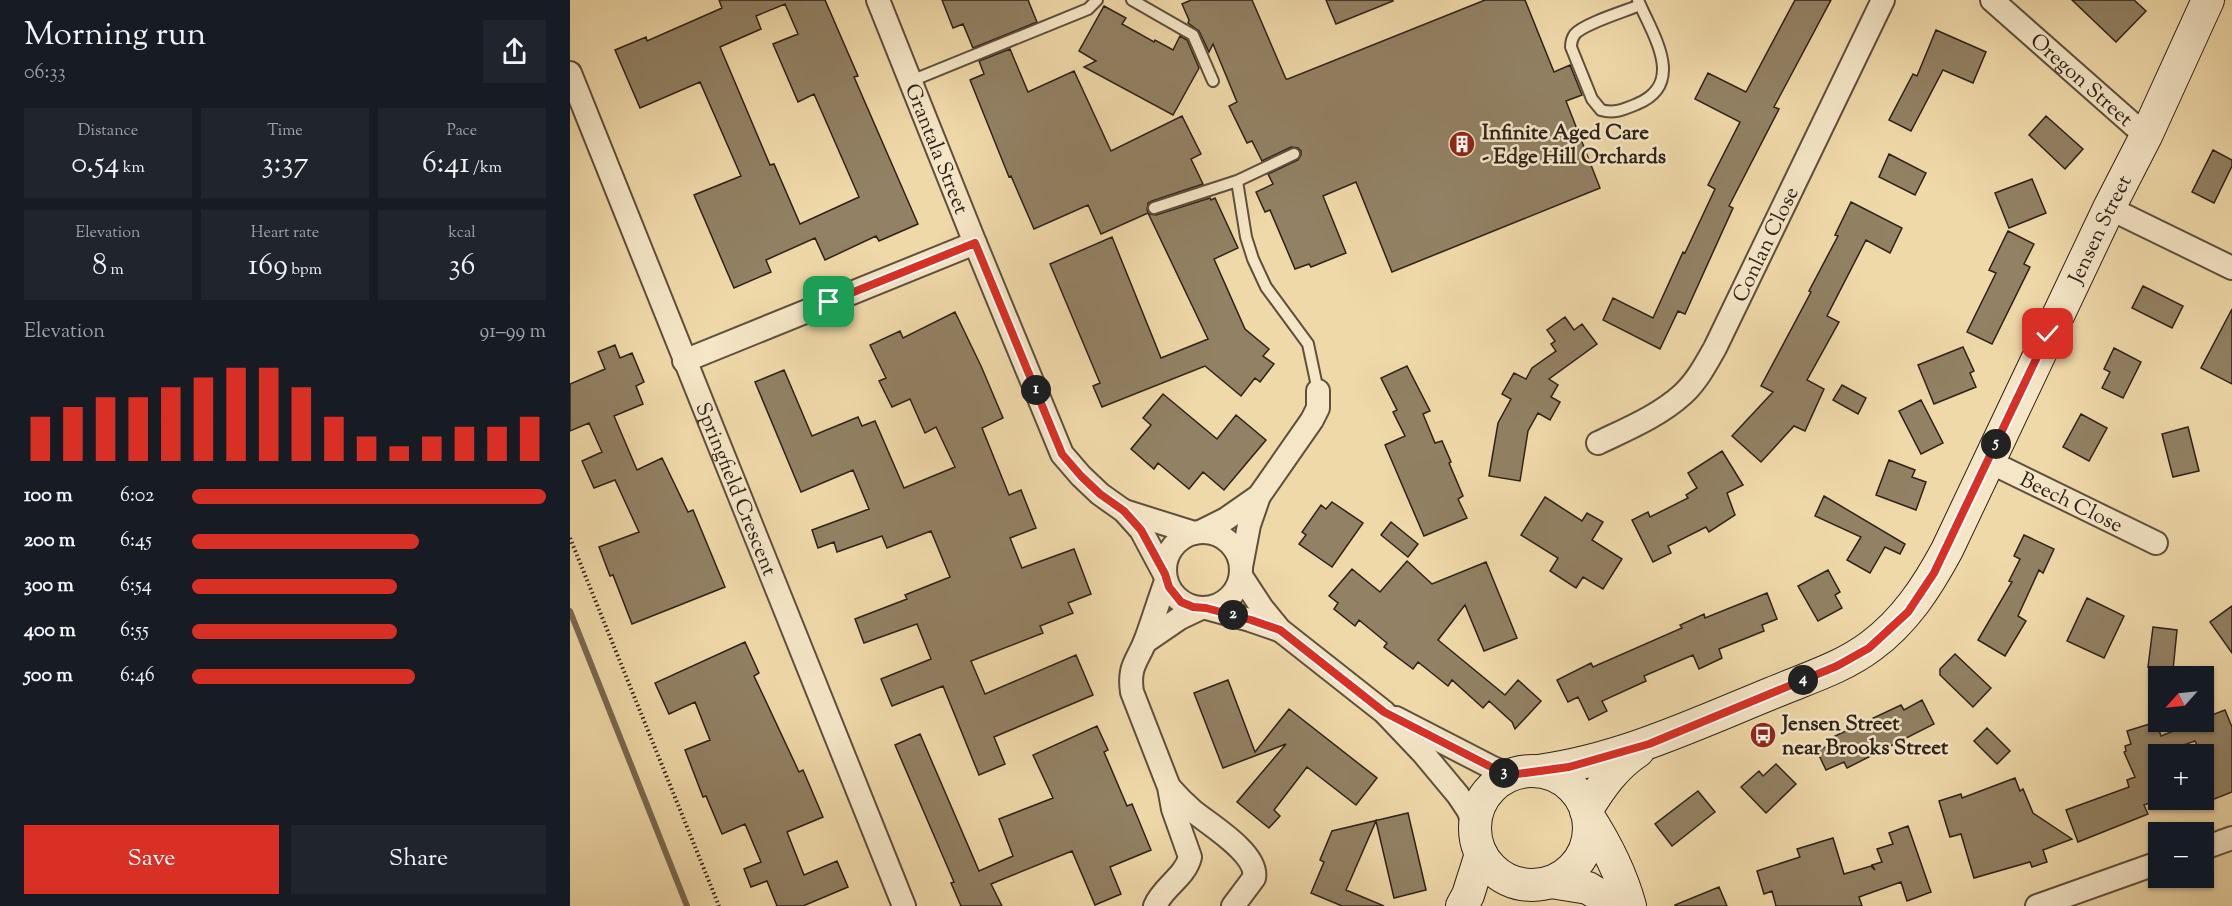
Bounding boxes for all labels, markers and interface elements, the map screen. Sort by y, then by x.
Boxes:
text: Morning run [24,12,206,60]
button: share [483,20,546,83]
street label: Oregon Street [2023,27,2139,135]
text: 06:33 [24,59,66,88]
street label: Grantala Street [896,80,975,219]
place label: Infinite Aged Care - Edge Hill Orchards [1482,119,1666,173]
text: Distance [78,120,138,143]
text: Time [267,120,303,143]
text: Pace [447,120,477,143]
building icon: Infinite Aged Care - Edge Hill Orchards [1447,129,1477,159]
text: 0.54 [71,143,119,186]
text: 3:37 [261,143,309,186]
text: 6:41 [422,143,470,186]
text: km [119,157,145,180]
text: /km [470,157,502,180]
street label: Jensen Street [2062,170,2140,290]
street label: Conlan Close [1726,182,1808,308]
text: Elevation [76,222,140,245]
text: Heart rate [251,222,319,245]
text: kcal [448,222,476,245]
text: 8 [92,245,107,288]
text: 169 [248,245,288,288]
text: 36 [449,245,475,288]
text: m [107,259,124,282]
text: bpm [288,259,322,282]
pin [803,276,854,327]
icon: arrive [812,285,845,318]
pin [2022,308,2073,359]
icon: check [2031,317,2064,350]
text: Elevation [24,318,105,347]
text: 91–99 m [479,318,546,347]
pin: 1 [1021,375,1051,405]
text: 1 [1033,378,1039,401]
street label: Springfield Crescent [687,398,783,581]
pin: 5 [1981,429,2011,459]
text: 5 [1993,432,1999,455]
street label: Beech Close [2014,466,2127,541]
text: 100 m [24,482,73,511]
text: 6:02 [120,482,154,511]
text: 200 m [24,527,75,556]
text: 6:45 [120,527,152,556]
text: 300 m [24,572,74,601]
text: 6:54 [120,572,152,601]
pin: 2 [1218,600,1248,630]
text: 2 [1229,603,1237,626]
text: 400 m [24,617,76,646]
text: 6:55 [120,617,149,646]
text: 500 m [24,662,73,691]
text: 6:46 [120,662,155,691]
pin: 4 [1788,665,1818,695]
north arrow [2148,666,2214,732]
map controls [2148,666,2214,888]
text: 4 [1799,668,1807,691]
place label: Jensen Street near Brooks Street [1780,710,1949,764]
bus stop icon: Jensen Street near Brooks Street [1748,720,1778,750]
button: + [2148,744,2214,810]
pin: 3 [1489,758,1519,788]
text: 3 [1501,761,1507,784]
button: − [2148,822,2214,888]
button: Save [24,825,279,894]
button: Share [291,825,546,894]

